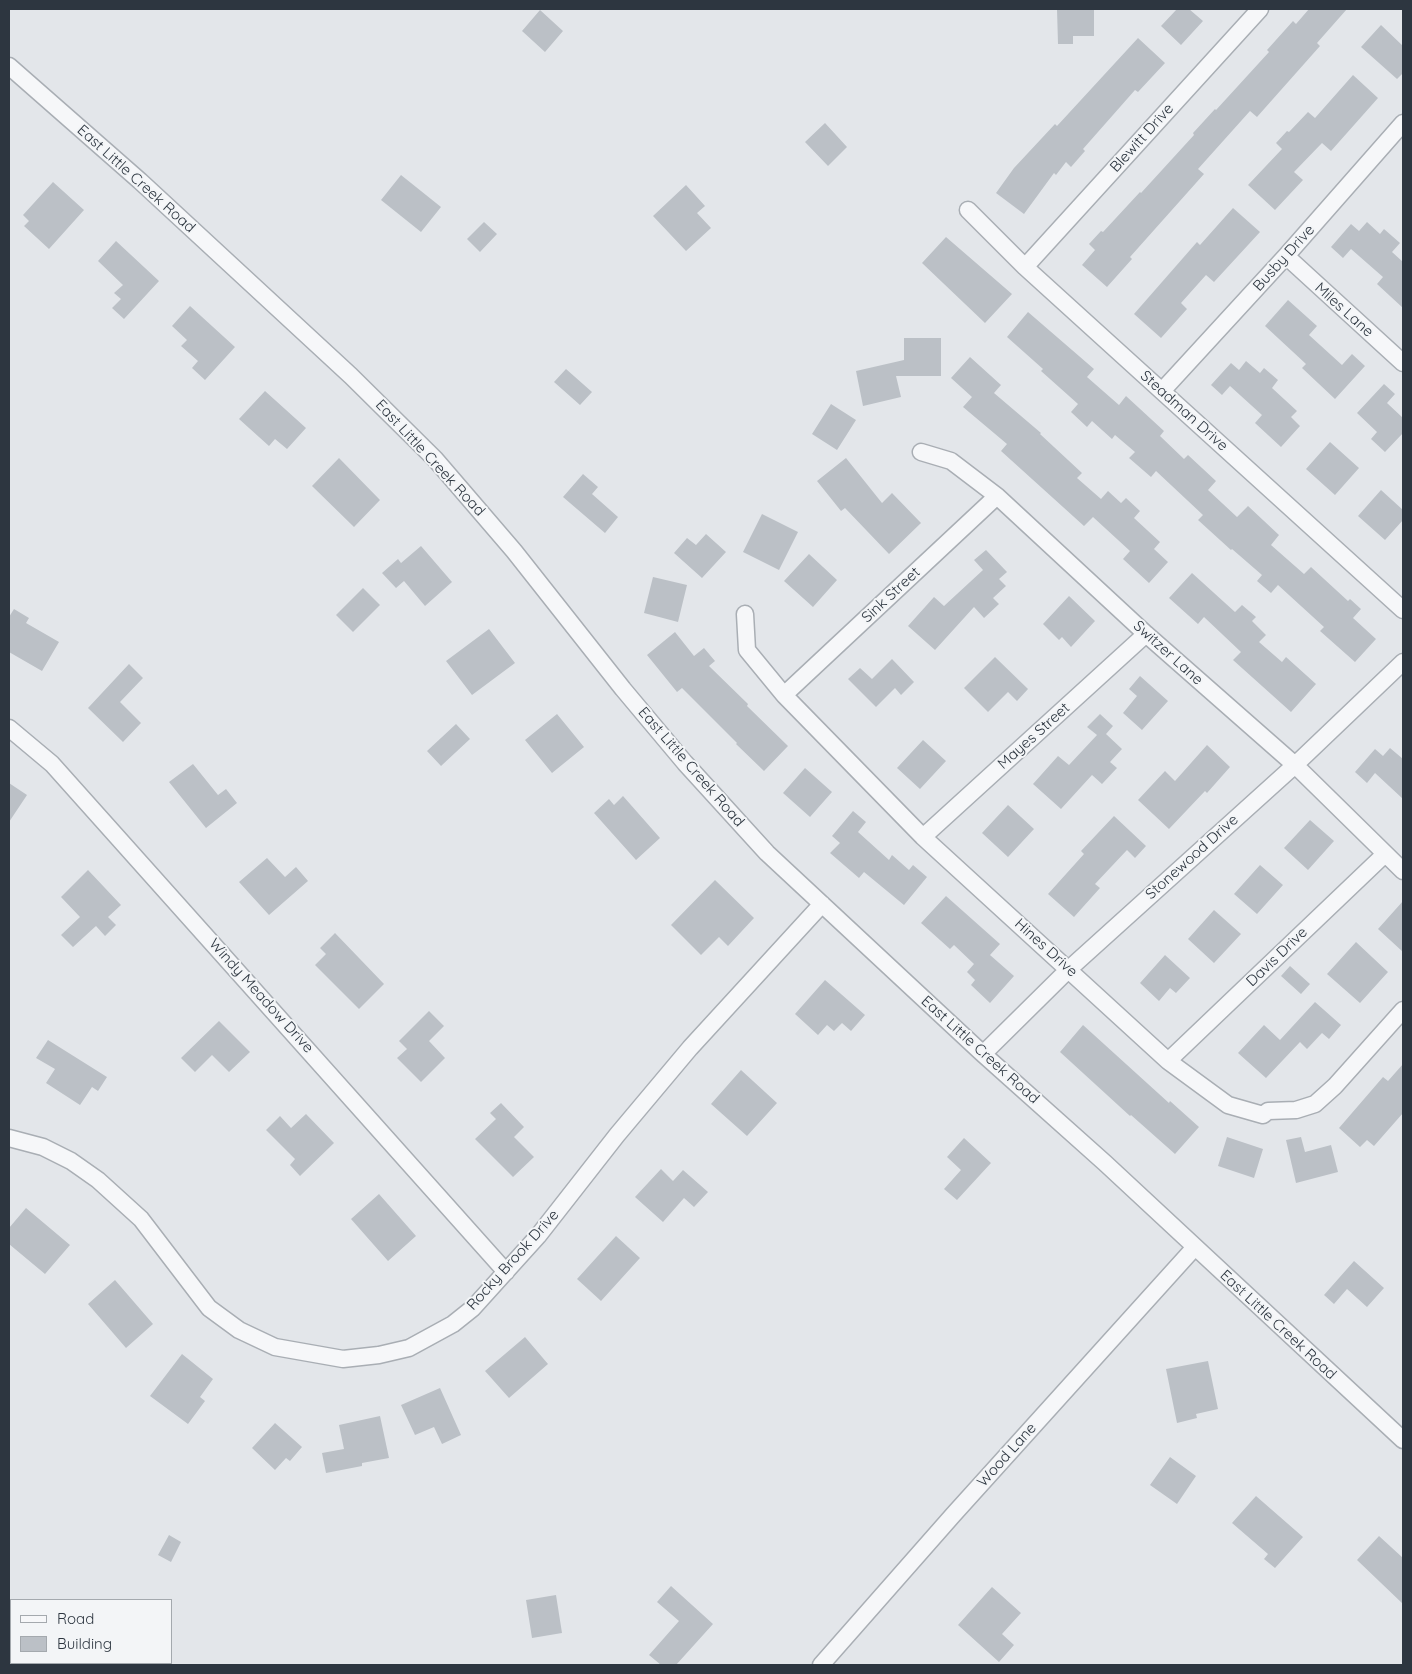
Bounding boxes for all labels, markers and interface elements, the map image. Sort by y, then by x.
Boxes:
street label: Blewitt Drive [1106,100,1178,176]
street label: East Little Creek Road [73,121,199,237]
street label: Busby Drive [1249,221,1319,295]
street label: Miles Lane [1311,279,1377,341]
street label: Steadman Drive [1136,367,1232,455]
street label: East Little Creek Road [371,396,489,520]
street label: Sink Street [858,563,924,627]
street label: Switzer Lane [1129,617,1207,689]
street label: Mayes Street [994,699,1074,773]
street label: East Little Creek Road [634,704,748,830]
street label: Stonewood Drive [1142,811,1242,903]
street label: Hines Drive [1011,915,1081,981]
street label: Davis Drive [1243,923,1311,991]
street label: Windy Meadow Drive [205,935,317,1057]
street label: East Little Creek Road [917,992,1043,1108]
street label: Rocky Brook Drive [463,1206,563,1314]
street label: East Little Creek Road [1216,1266,1340,1384]
street label: Wood Lane [974,1419,1040,1491]
legend [10,1599,172,1664]
text: Road [57,1609,94,1628]
text: Building [57,1634,112,1653]

